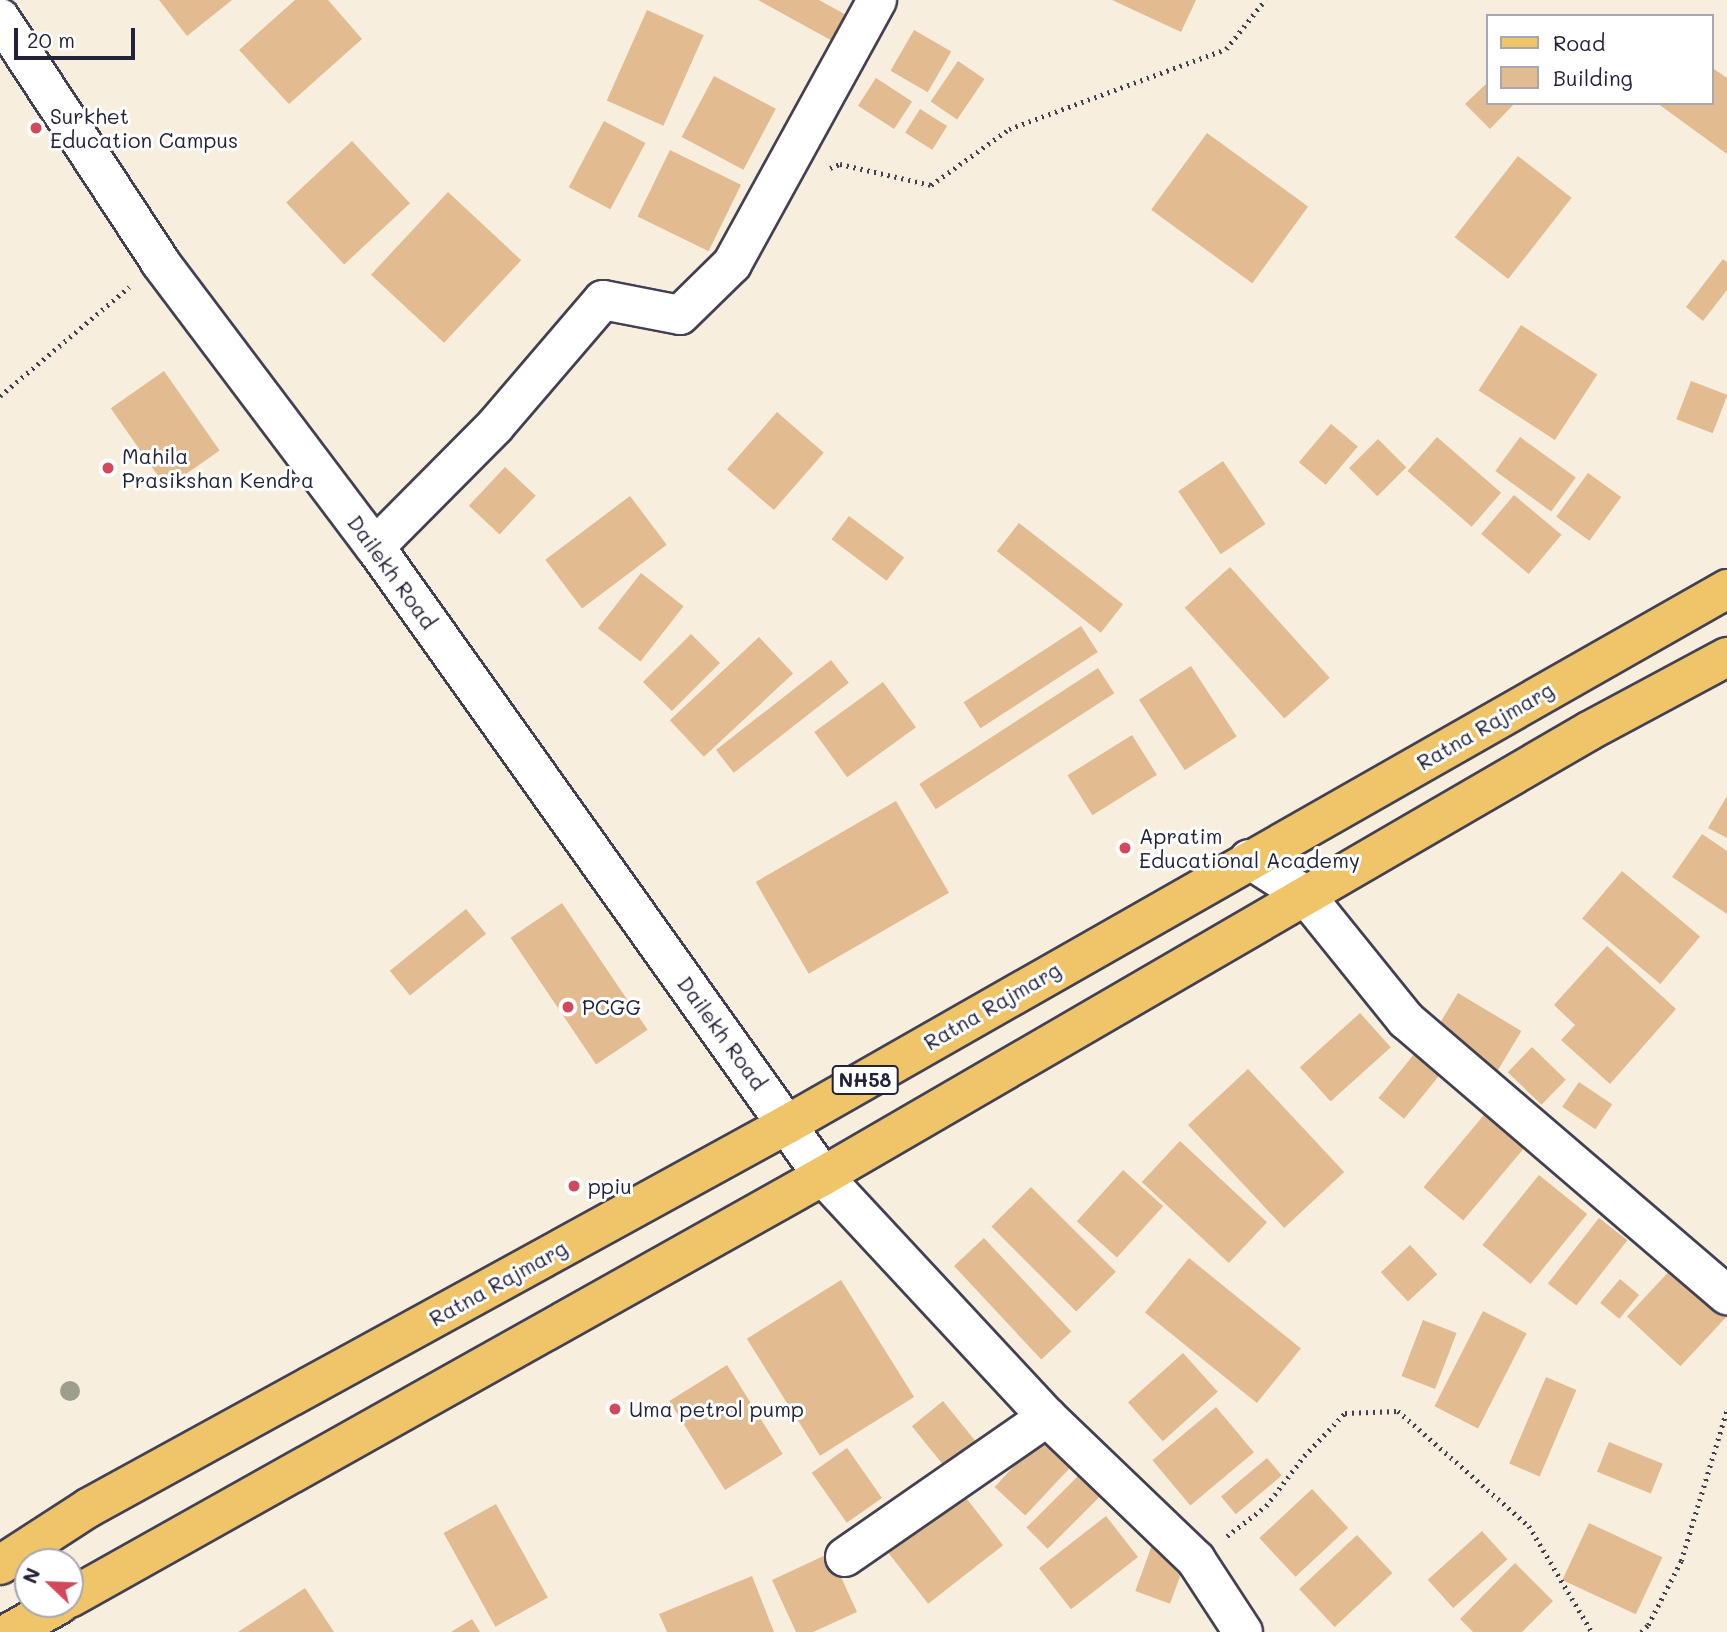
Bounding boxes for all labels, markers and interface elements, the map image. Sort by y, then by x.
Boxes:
scale bar [18,14,138,58]
legend [1486,14,1713,105]
text: 20 m [27,26,75,53]
text: Road [1553,29,1605,56]
text: Building [1553,64,1633,91]
place label: Surkhet Education Campus [50,103,238,153]
marker: Surkhet Education Campus [28,120,44,136]
place label: Mahila Prasikshan Kendra [122,443,314,493]
marker: Mahila Prasikshan Kendra [100,460,116,476]
street label: Dailekh Road [342,510,442,634]
street label: Ratna Rajmarg [1412,677,1558,775]
place label: Apratim Educational Academy [1139,823,1360,873]
marker: Apratim Educational Academy [1117,840,1133,856]
street label: Ratna Rajmarg [919,957,1065,1055]
street label: Dailekh Road [672,971,772,1095]
place label: PCGG [582,994,641,1020]
marker: PCGG [560,999,576,1015]
road number: NH58 [830,1064,900,1096]
place label: ppiu [588,1173,632,1199]
marker: ppiu [566,1178,582,1194]
street label: Ratna Rajmarg [425,1235,571,1331]
place label: Uma petrol pump [629,1396,804,1422]
marker: Uma petrol pump [607,1401,623,1417]
north arrow [14,1548,84,1618]
text: N [17,1564,45,1587]

